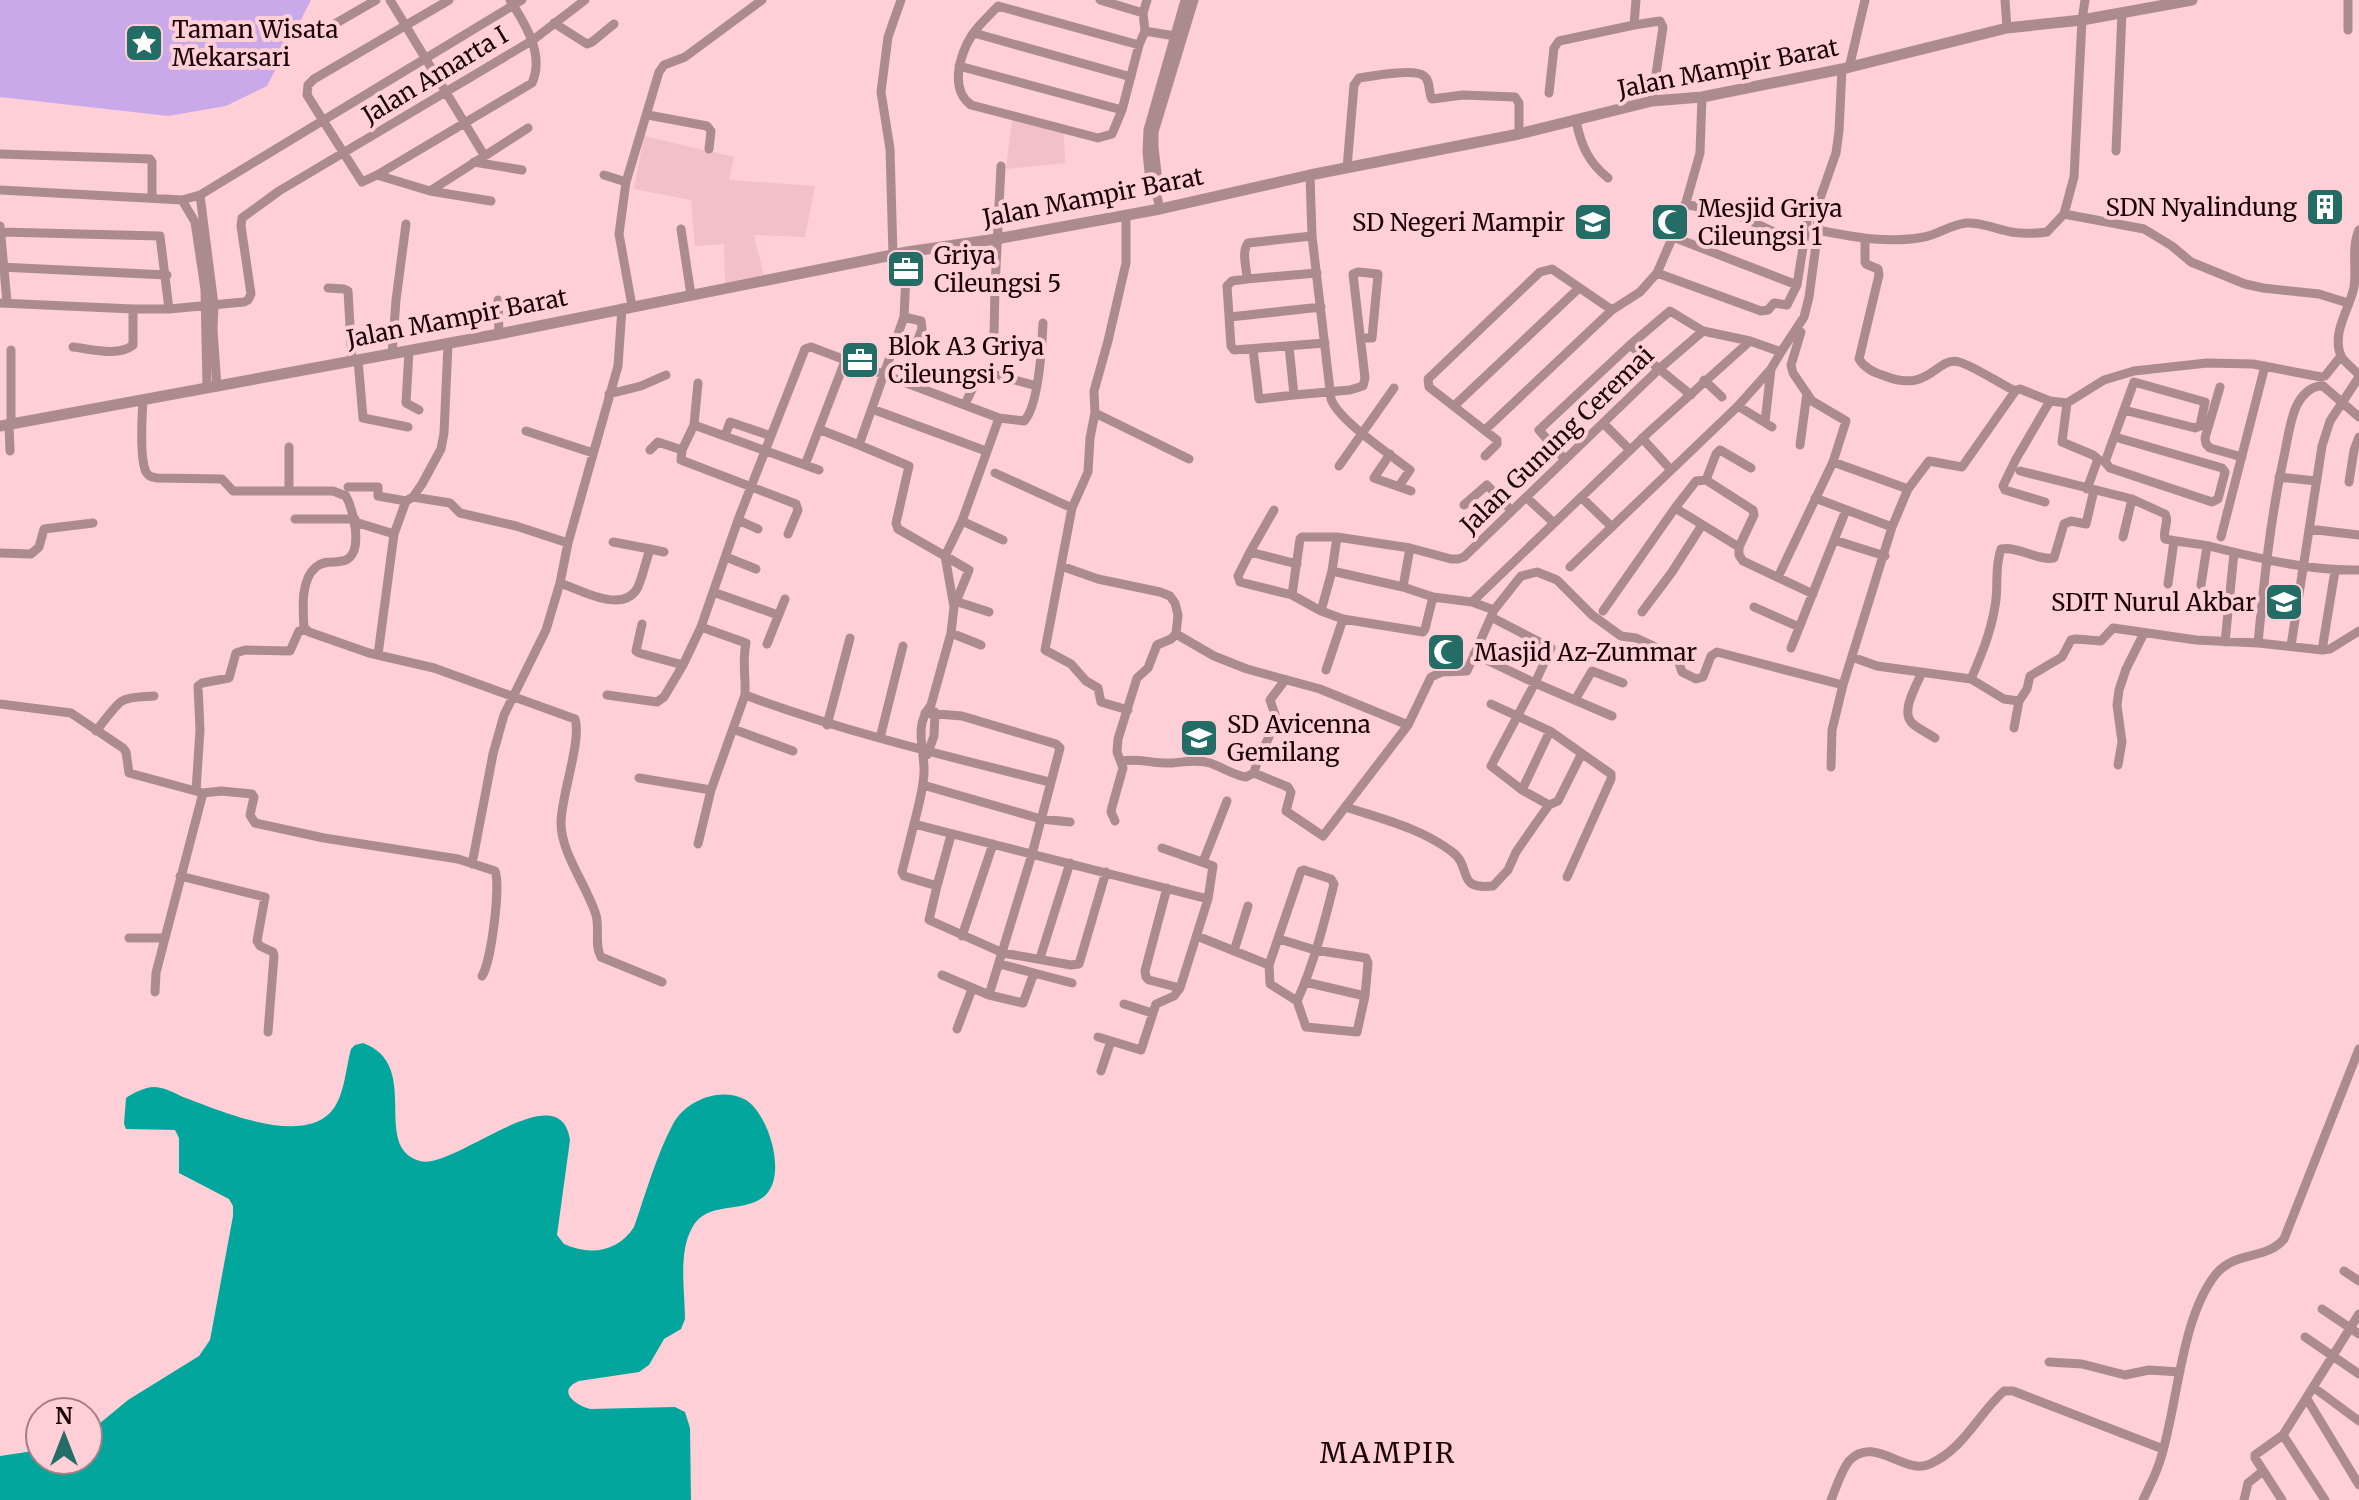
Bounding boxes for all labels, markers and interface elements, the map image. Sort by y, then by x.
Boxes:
place label: Taman Wisata Mekarsari [172,14,338,73]
street label: Jalan Amarta I [356,19,514,131]
place icon: Taman Wisata Mekarsari [123,22,165,64]
street label: Jalan Mampir Barat [1614,31,1842,105]
street label: Jalan Mampir Barat [979,160,1207,234]
building icon: SDN Nyalindung [2304,186,2346,228]
place label: SDN Nyalindung [2105,192,2297,223]
place label: Mesjid Griya Cileungsi 1 [1698,193,1843,252]
school or university icon: SD Negeri Mampir [1572,201,1614,243]
mosque icon: Mesjid Griya Cileungsi 1 [1649,201,1691,243]
place label: SD Negeri Mampir [1352,207,1565,238]
place label: Griya Cileungsi 5 [934,240,1061,299]
office icon: Griya Cileungsi 5 [885,248,927,290]
street label: Jalan Mampir Barat [343,281,571,355]
place label: Blok A3 Griya Cileungsi 5 [888,331,1044,390]
office icon: Blok A3 Griya Cileungsi 5 [839,339,881,381]
street label: Jalan Gunung Ceremai [1453,340,1660,541]
school or university icon: SDIT Nurul Akbar [2263,581,2305,623]
place label: SDIT Nurul Akbar [2051,587,2256,618]
mosque icon: Masjid Az-Zummar [1425,631,1467,673]
place label: Masjid Az-Zummar [1474,637,1697,668]
place label: SD Avicenna Gemilang [1227,709,1371,768]
school or university icon: SD Avicenna Gemilang [1178,717,1220,759]
north arrow [24,1396,104,1476]
text: N [55,1402,73,1430]
district label: MAMPIR [1320,1435,1456,1471]

